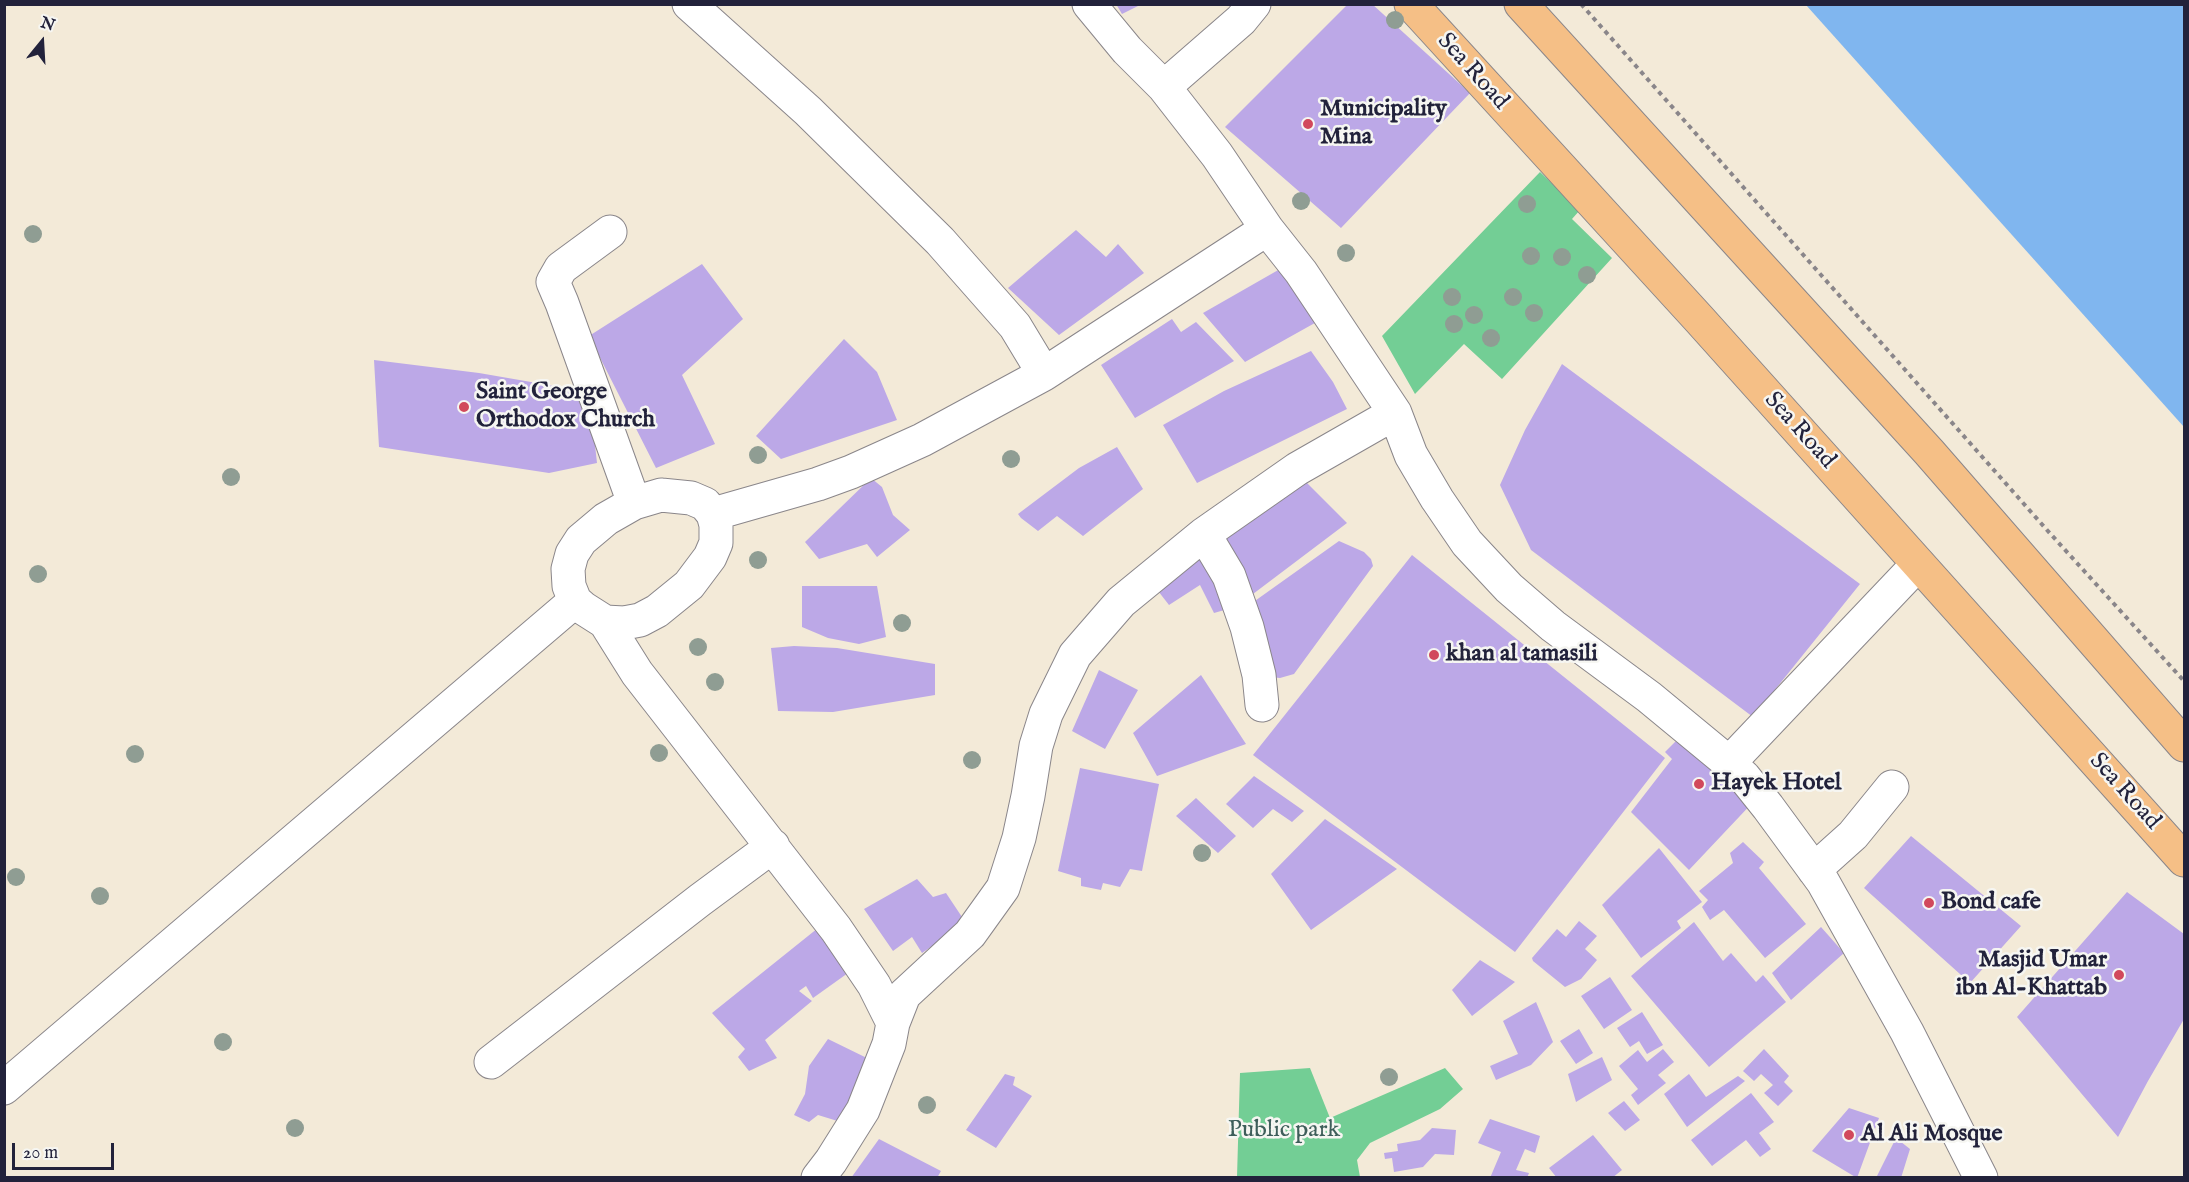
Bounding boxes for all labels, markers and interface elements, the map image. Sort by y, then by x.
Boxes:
north arrow [12,12,72,72]
text: N [38,13,57,37]
street label: Sea Road [1430,28,1514,116]
place label: Municipality Mina [1320,96,1447,152]
marker: Municipality Mina [1301,117,1315,131]
place label: Saint George Orthodox Church [476,379,655,435]
street label: Sea Road [1757,387,1841,475]
marker: Saint George Orthodox Church [457,400,471,414]
place label: khan al tamasili [1446,641,1598,669]
marker: khan al tamasili [1427,648,1441,662]
street label: Sea Road [2082,748,2166,836]
place label: Hayek Hotel [1711,770,1841,798]
marker: Hayek Hotel [1692,777,1706,791]
place label: Bond cafe [1941,889,2041,917]
marker: Bond cafe [1922,896,1936,910]
place label: Masjid Umar ibn Al-Khattab [1956,947,2107,1003]
marker: Masjid Umar ibn Al-Khattab [2112,968,2126,982]
park label: Public park [1228,1117,1340,1145]
place label: Al Ali Mosque [1861,1121,2003,1149]
marker: Al Ali Mosque [1842,1128,1856,1142]
scale bar [15,1131,117,1169]
text: 20 m [23,1142,58,1165]

